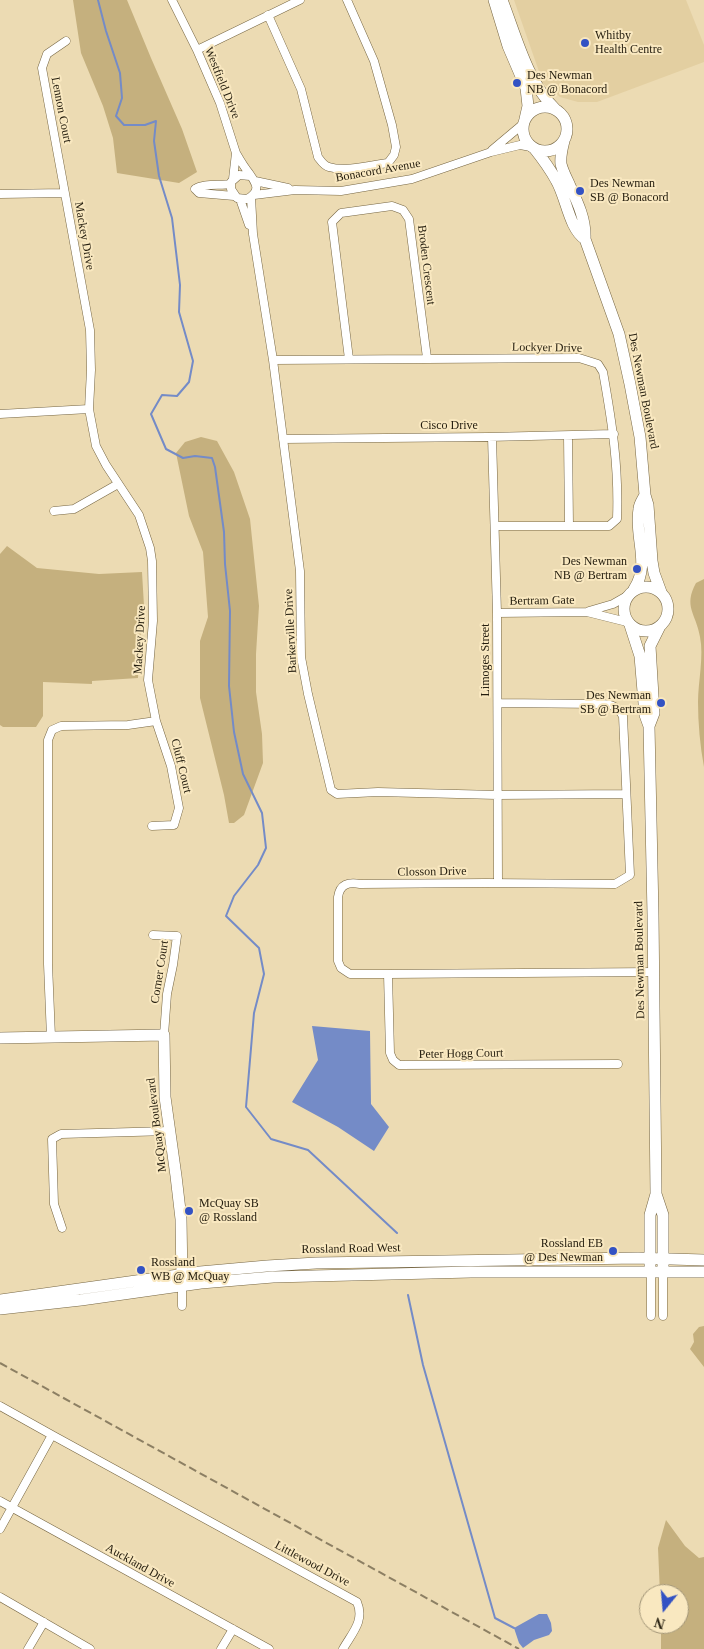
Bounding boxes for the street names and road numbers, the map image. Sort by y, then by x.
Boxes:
street label: Westfield Drive [201,45,243,121]
street label: Lennon Court [48,76,74,144]
street label: Bonacord Avenue [334,156,422,186]
street label: Mackey Drive [71,201,97,271]
street label: Broden Crescent [414,224,438,306]
street label: Des Newman Boulevard [625,332,661,450]
street label: Lockyer Drive [512,340,582,356]
street label: Cisco Drive [420,419,478,433]
street label: Barkerville Drive [282,589,300,673]
street label: Bertram Gate [509,593,575,609]
street label: Mackey Drive [131,605,149,675]
street label: Limoges Street [479,624,493,696]
street label: Cluff Court [167,737,195,795]
street label: Closson Drive [397,864,467,880]
street label: Des Newman Boulevard [632,901,648,1019]
street label: Corner Court [148,939,172,1005]
street label: Peter Hogg Court [419,1046,503,1062]
street label: McQuay Boulevard [144,1077,170,1173]
street label: Rossland Road West [301,1241,401,1257]
street label: Littlewood Drive [272,1538,352,1590]
street label: Auckland Drive [103,1541,177,1591]

